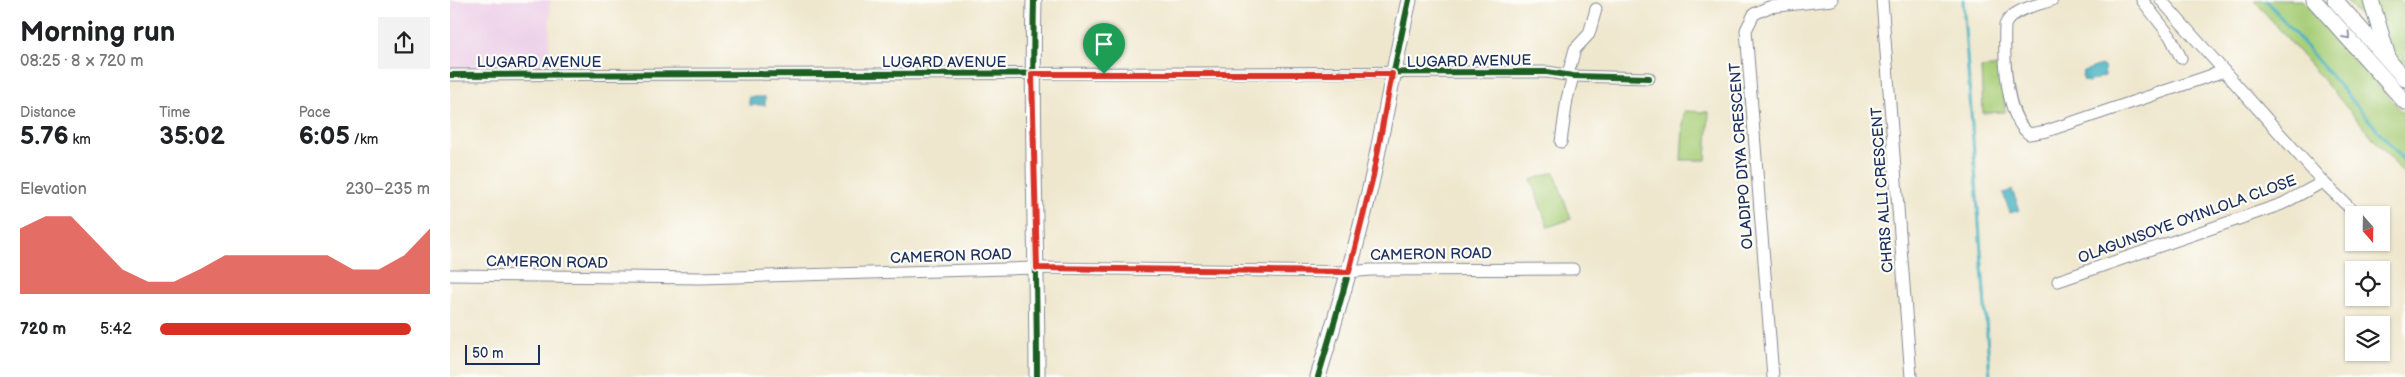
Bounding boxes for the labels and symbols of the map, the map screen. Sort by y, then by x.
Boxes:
pin [1083,23,1125,74]
one-way arrow [2341,31,2350,40]
street label: LUGARD AVENUE [1407,51,1532,72]
street label: LUGARD AVENUE [477,53,601,72]
street label: LUGARD AVENUE [882,53,1006,72]
street label: OLADIPO DIYA CRESCENT [1725,62,1758,250]
street label: CHRIS ALLI CRESCENT [1867,106,1898,274]
street label: OLAGUNSOYE OYINLOLA CLOSE [2075,171,2299,268]
north arrow [2345,206,2390,251]
street label: CAMERON ROAD [1370,244,1492,265]
street label: CAMERON ROAD [890,245,1012,268]
street label: CAMERON ROAD [486,252,608,273]
scale bar [465,342,540,365]

